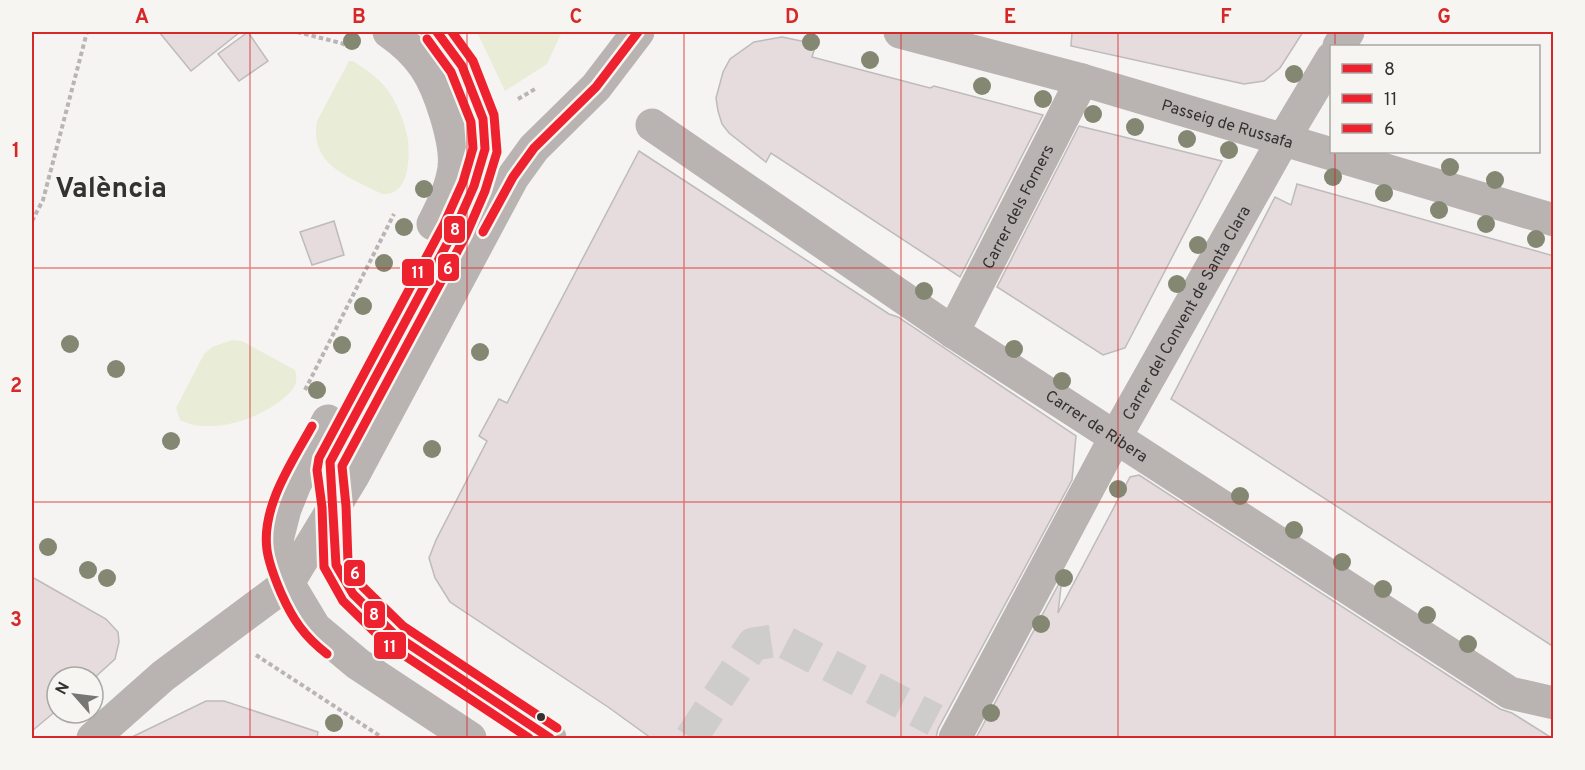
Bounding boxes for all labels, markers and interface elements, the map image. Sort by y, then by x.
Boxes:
text: A [135,5,149,31]
text: B [352,5,366,31]
text: C [570,5,582,31]
text: D [785,5,799,31]
text: E [1004,5,1016,31]
text: F [1220,5,1232,31]
text: G [1437,5,1451,31]
legend [1330,45,1540,153]
text: 8 [1384,59,1395,82]
text: 11 [1384,89,1397,112]
street label: Passeig de Russafa [1159,96,1295,154]
text: 6 [1384,119,1395,142]
text: 1 [12,139,20,165]
street label: Carrer dels Forners [979,142,1059,273]
district label: València [55,172,167,208]
street label: Carrer del Convent de Santa Clara [1119,203,1256,424]
line badge: 8 [443,215,466,244]
text: 8 [450,221,460,241]
line badge: 6 [437,253,460,282]
line badge: 11 [401,258,435,287]
text: 6 [443,260,453,280]
text: 11 [412,264,424,284]
text: 2 [10,374,22,400]
street label: Carrer de Ribera [1041,387,1151,468]
line badge: 6 [343,559,366,587]
text: 6 [350,565,360,585]
line badge: 8 [363,600,386,629]
text: 8 [369,606,379,626]
text: 3 [10,608,22,634]
line badge: 11 [373,631,407,660]
text: 11 [384,638,396,658]
north arrow [45,665,105,725]
text: N [52,679,75,699]
unlabelled marker [535,711,547,723]

